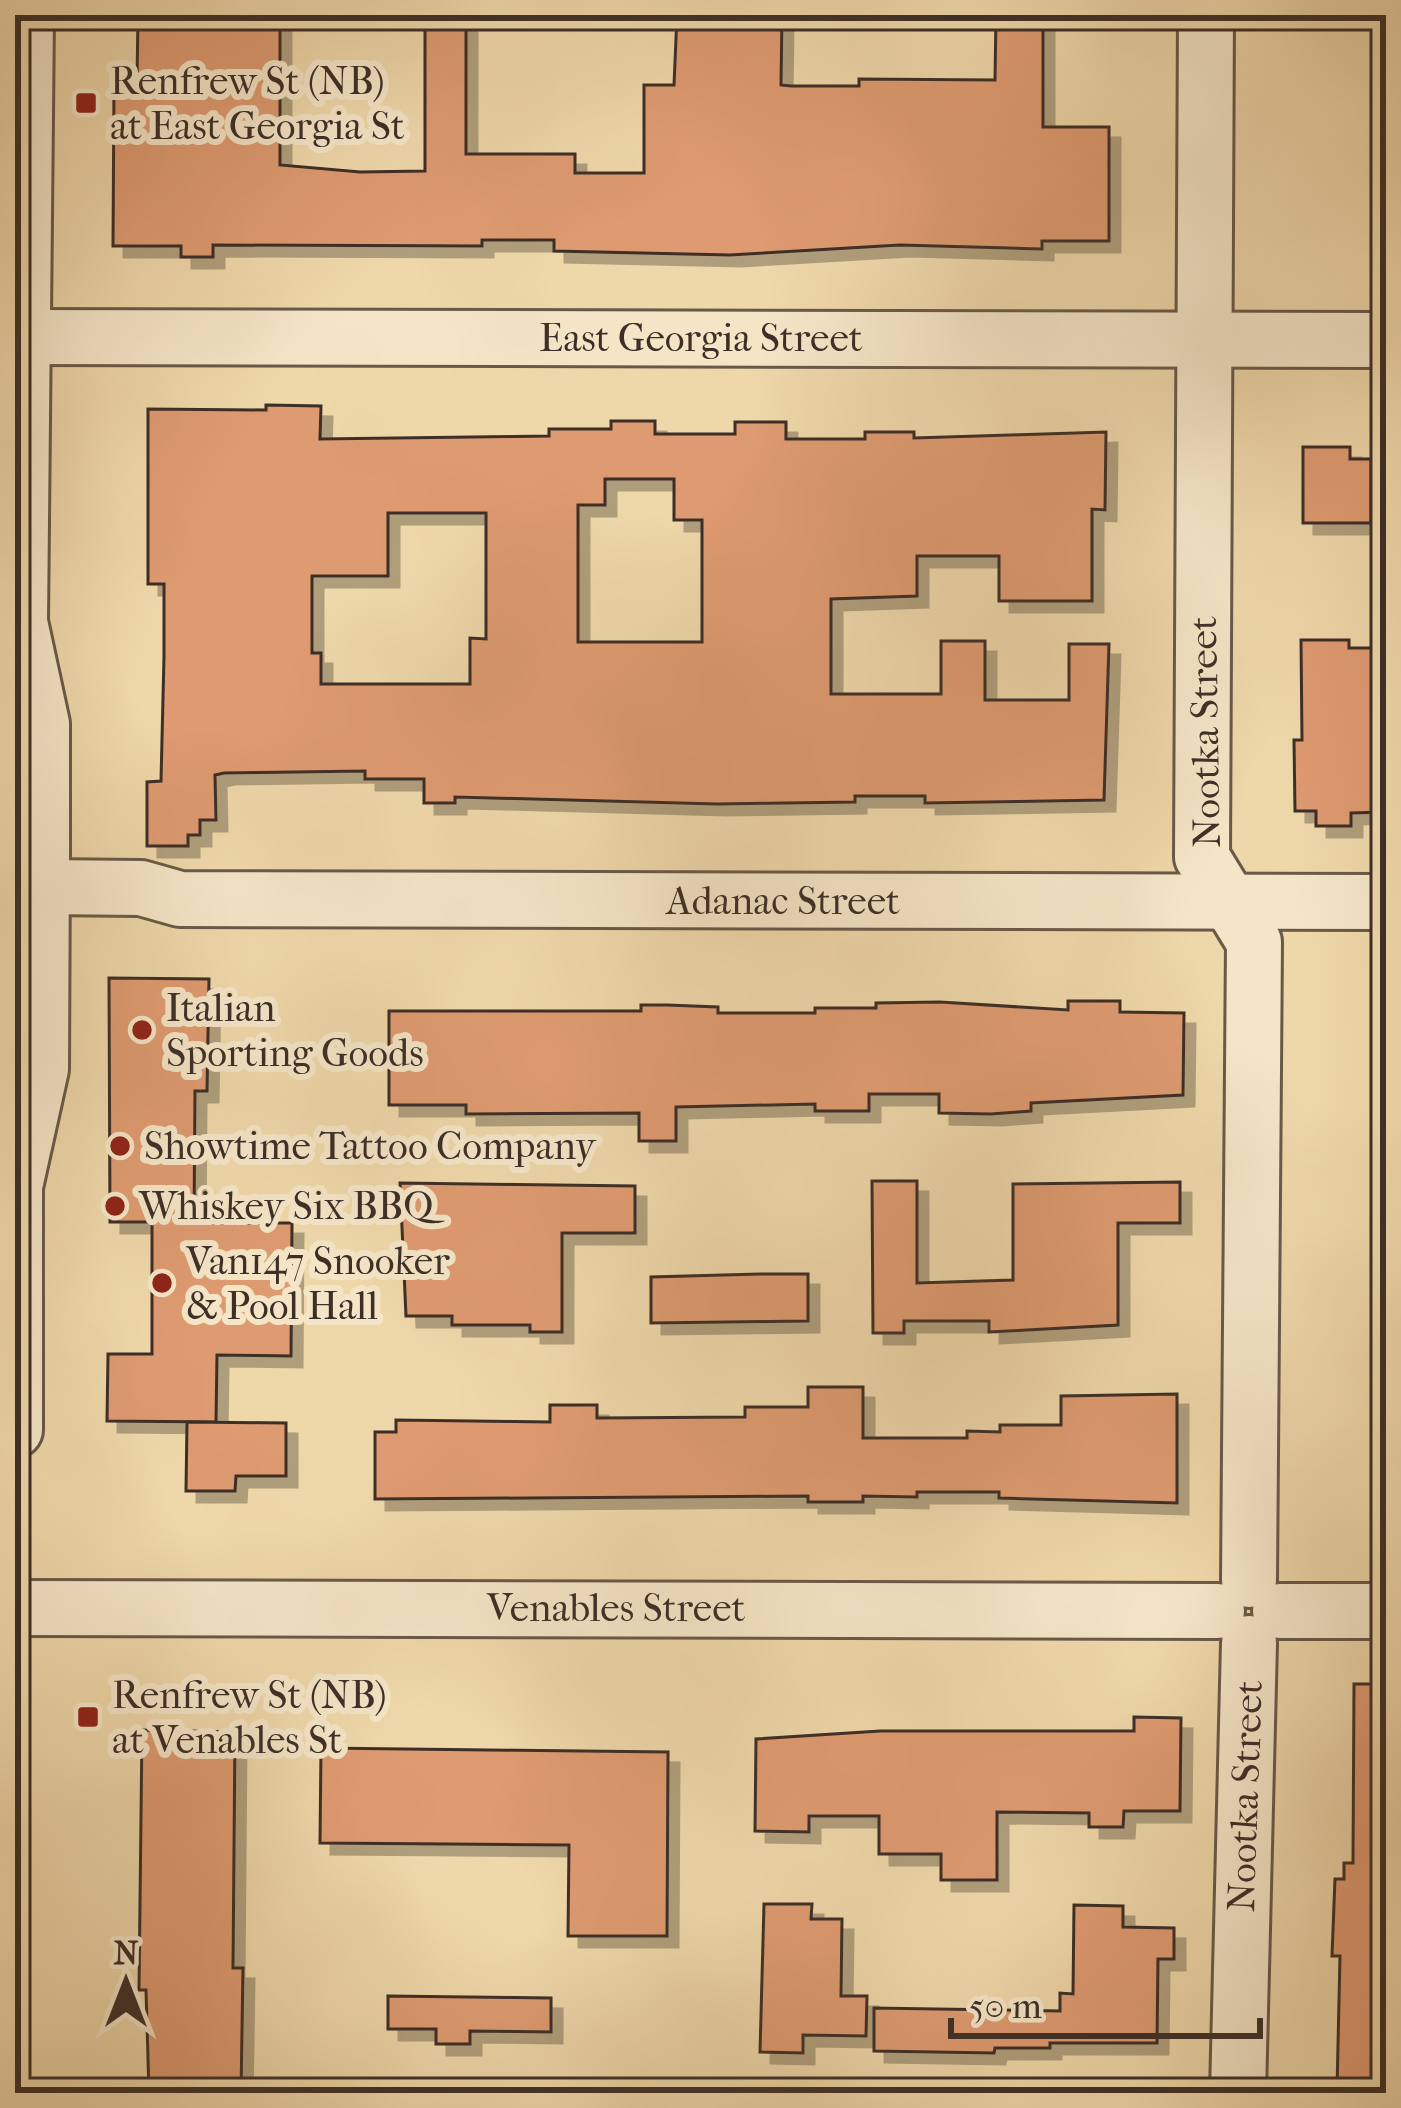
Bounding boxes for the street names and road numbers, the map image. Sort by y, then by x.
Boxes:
street label: East Georgia Street [539,315,863,361]
street label: Nootka Street [1180,616,1230,848]
street label: Adanac Street [664,878,900,924]
street label: Venables Street [486,1585,745,1631]
street label: Nootka Street [1218,1679,1272,1912]

